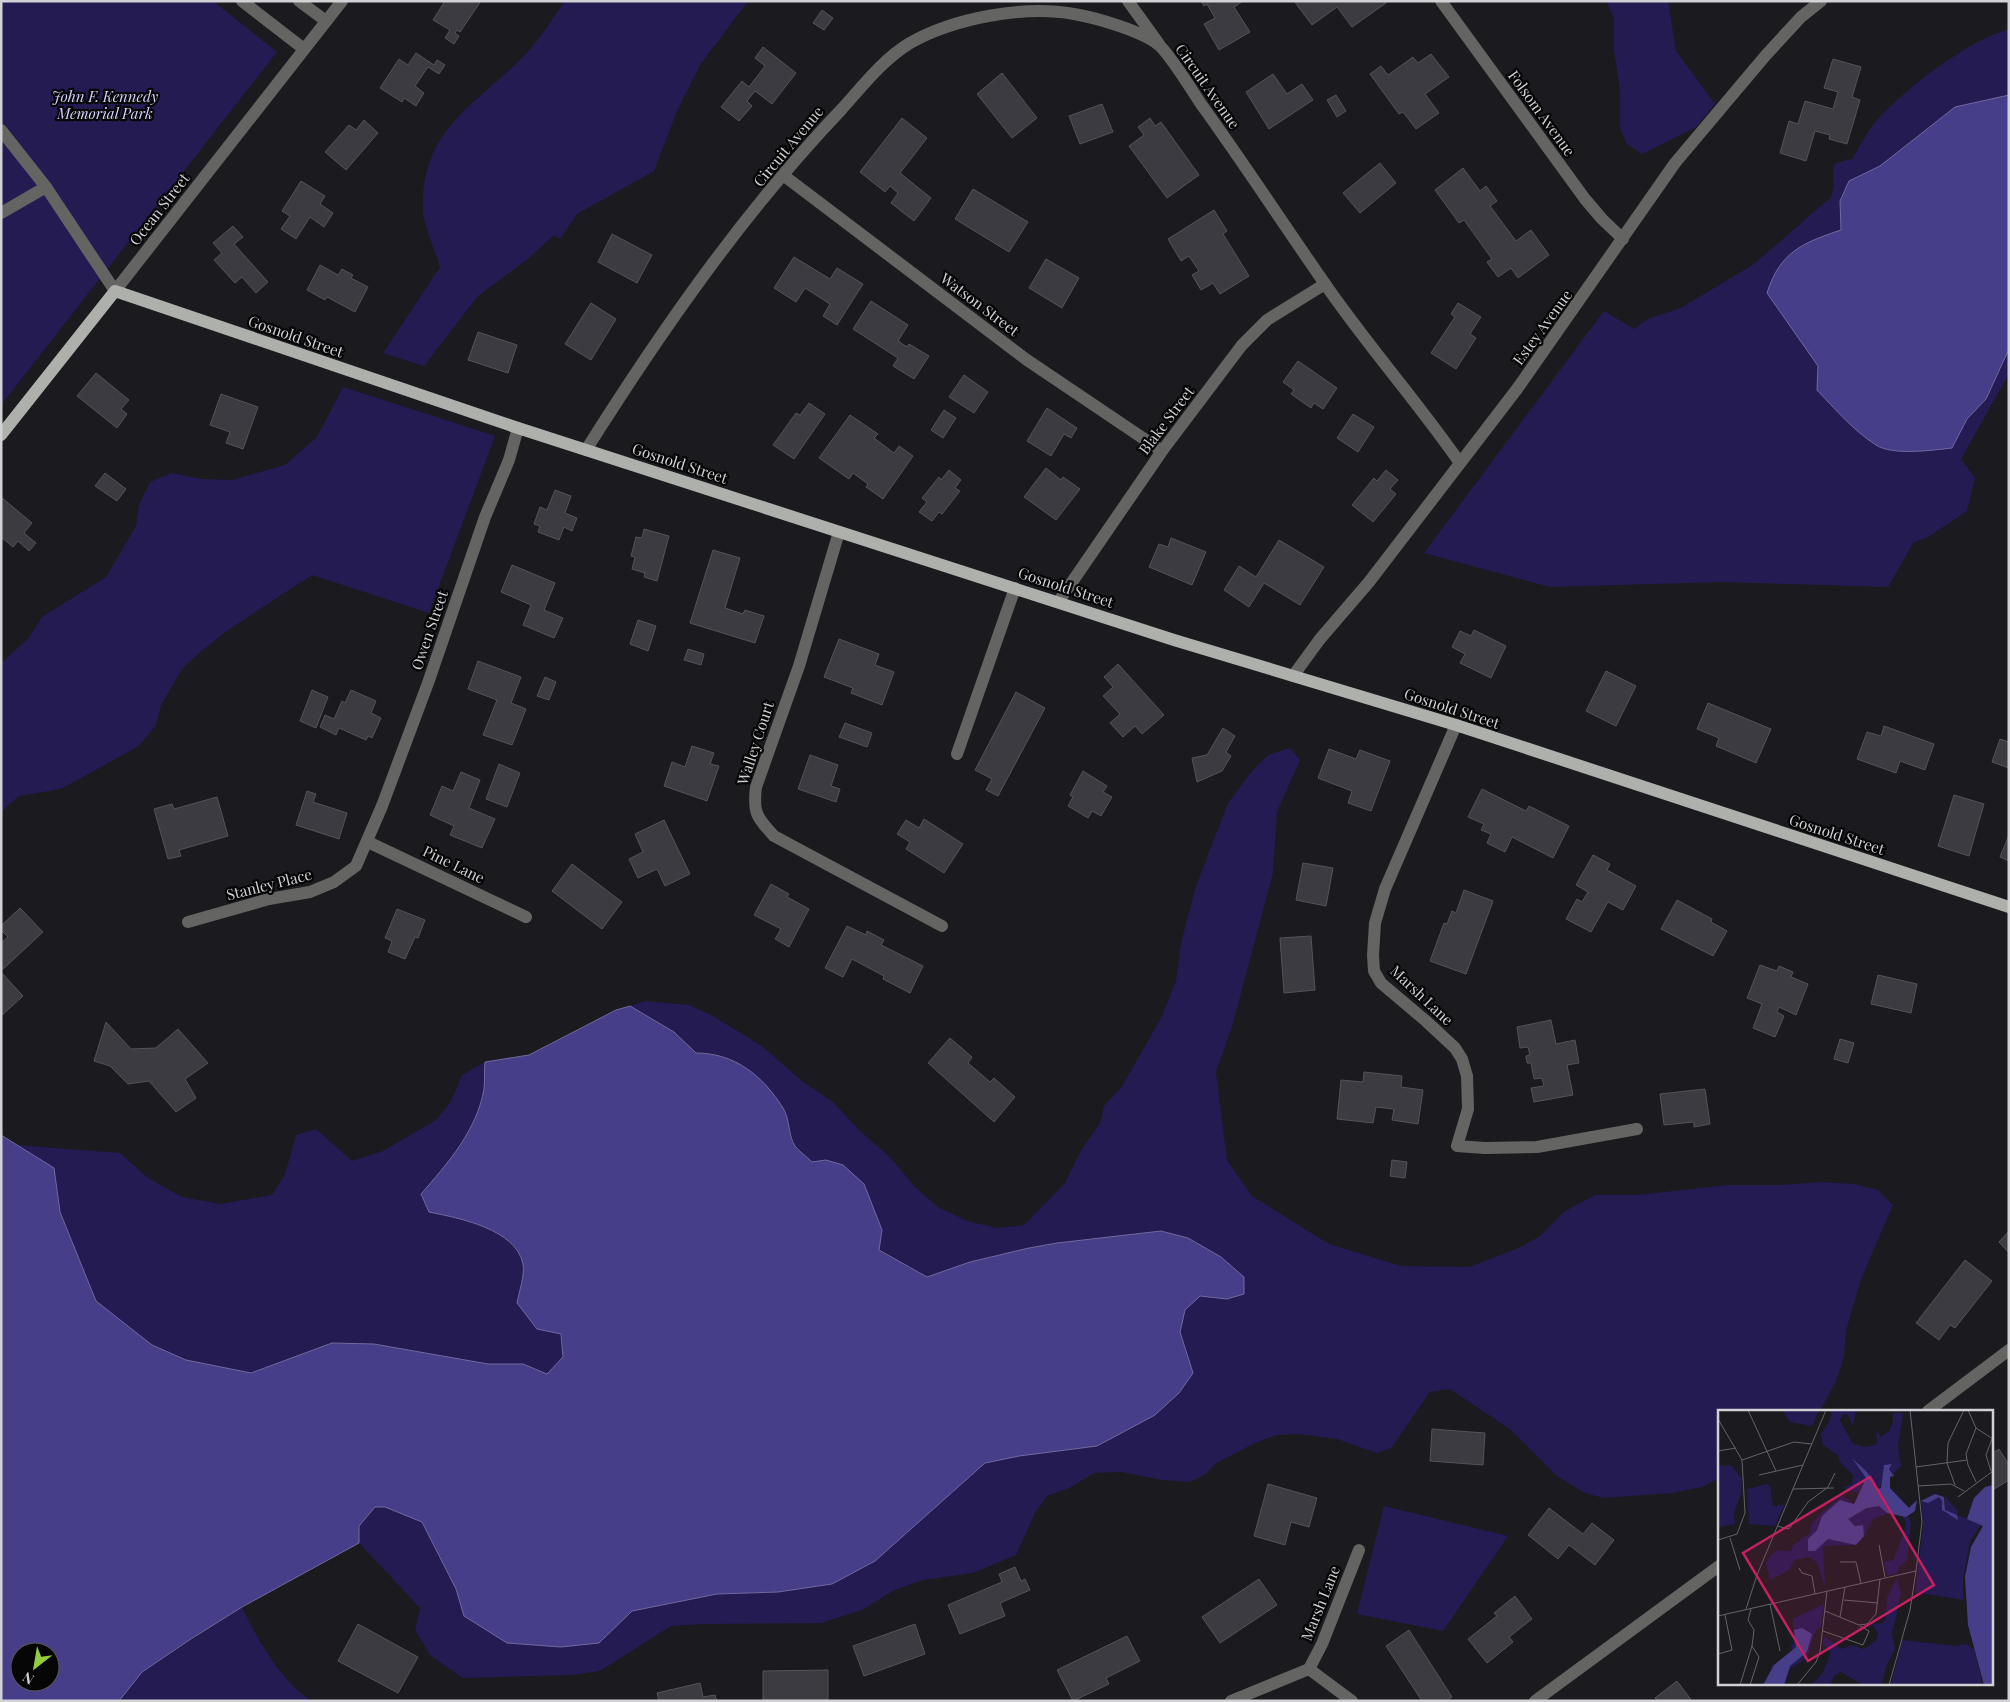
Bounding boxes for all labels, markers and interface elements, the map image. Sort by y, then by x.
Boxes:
street label: Circuit Avenue [1171,40,1245,132]
street label: Folsom Avenue [1504,66,1580,160]
park label: John F. Kennedy Memorial Park [52,86,158,123]
street label: Circuit Avenue [748,102,828,190]
street label: Ocean Street [125,168,194,249]
street label: Watson Street [936,267,1024,341]
street label: Estey Avenue [1508,285,1576,369]
street label: Gosnold Street [246,310,347,362]
street label: Blake Street [1134,381,1199,458]
street label: Gosnold Street [630,438,731,488]
street label: Gosnold Street [1016,562,1117,612]
street label: Owen Street [406,587,452,673]
street label: Gosnold Street [1402,683,1503,733]
street label: Walley Court [732,698,778,788]
street label: Gosnold Street [1787,809,1888,859]
street label: Pine Lane [420,840,488,888]
street label: Stanley Place [224,864,314,904]
street label: Marsh Lane [1386,961,1458,1029]
inset map [1718,1410,1992,1684]
street label: Marsh Lane [1296,1563,1344,1643]
north arrow [10,1642,60,1692]
text: N [19,1668,37,1689]

